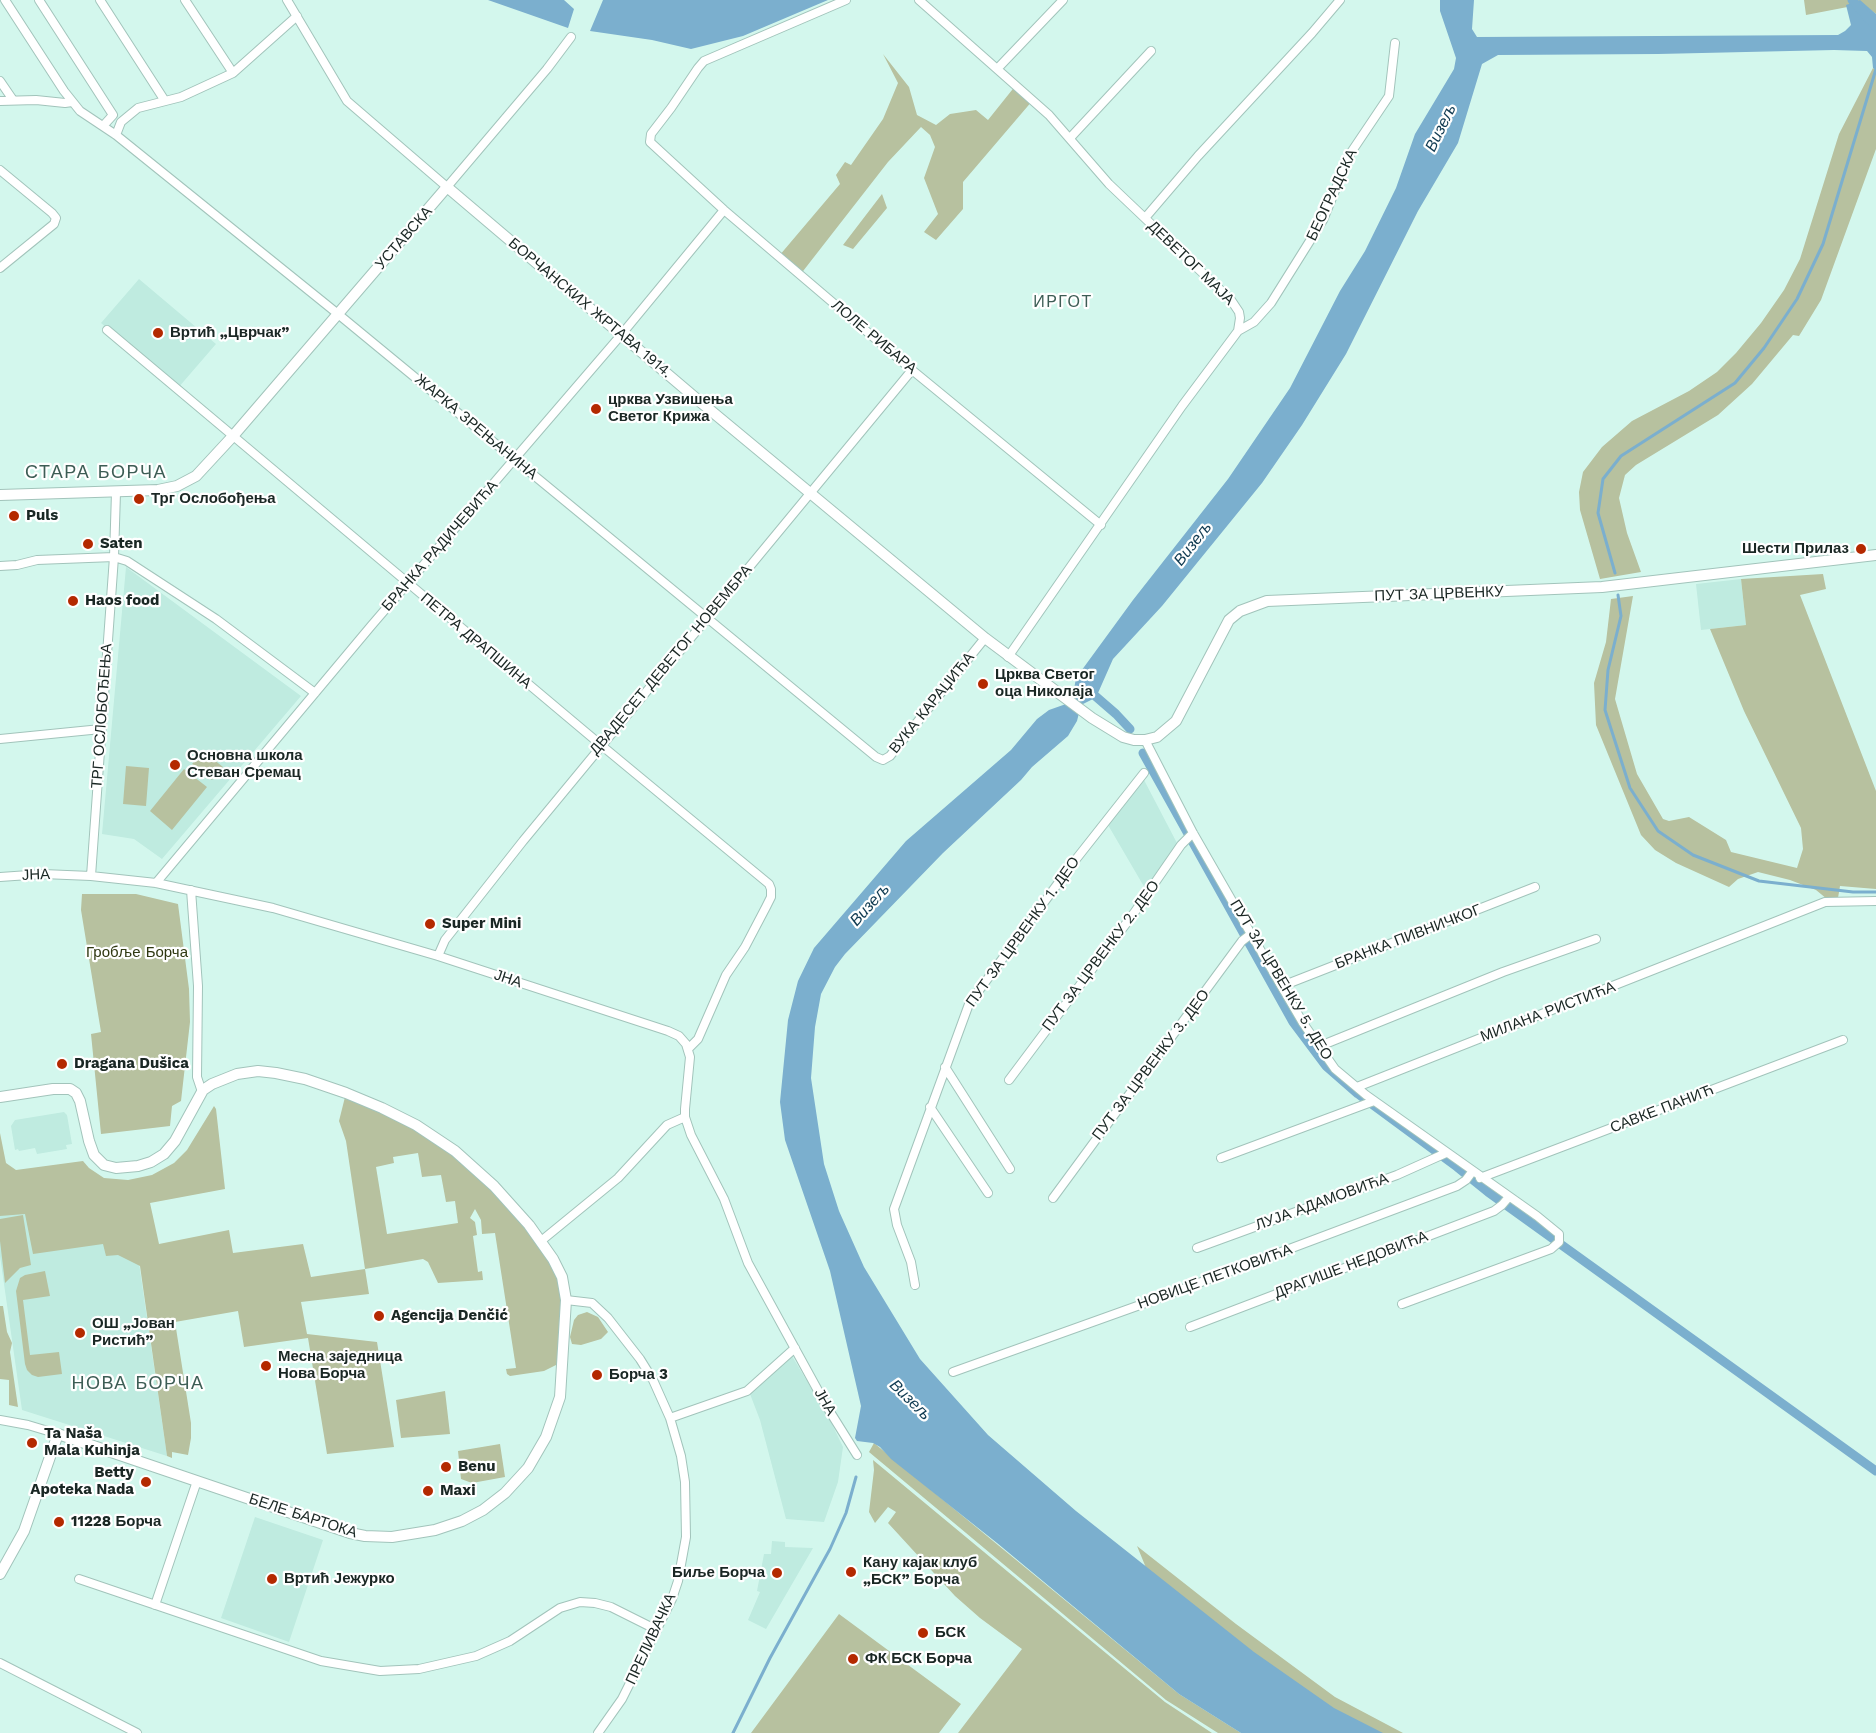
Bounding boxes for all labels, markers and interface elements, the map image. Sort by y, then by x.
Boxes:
water label: Визељ [1421,101,1461,155]
street label: БЕОГРАДСКА [1303,146,1361,244]
street label: УСТАВСКА [372,203,436,273]
street label: ДЕВЕТОГ МАЈА [1144,217,1238,309]
street label: БОРЧАНСКИХ ЖРТАВА 1914. [505,234,675,382]
district label: ИРГОТ [1033,292,1093,312]
street label: ЛОЛЕ РИБАРА [828,296,920,378]
place label: Вртић „Цврчак” [170,324,289,342]
marker: Вртић „Цврчак” [151,326,165,340]
street label: ЖАРКА ЗРЕЊАНИНА [411,370,541,484]
place label: црква Узвишења Светог Крижа [608,391,733,426]
marker: црква Узвишења Светог Крижа [589,402,603,416]
district label: СТАРА БОРЧА [25,462,167,484]
street label: БРАНКА РАДИЧЕВИЋА [378,477,502,615]
place label: Трг Ослобођења [151,490,276,508]
marker: Трг Ослобођења [132,492,146,506]
place label: Puls [26,507,58,525]
marker: Puls [7,509,21,523]
water label: Визељ [1170,518,1216,570]
place label: Saten [100,535,143,553]
marker: Saten [81,537,95,551]
place label: Шести Прилаз [1742,540,1849,558]
marker: Шести Прилаз [1854,542,1868,556]
street label: ДВАДЕСЕТ ДЕВЕТОГ НОВЕМБРА [586,561,756,759]
street label: ПУТ ЗА ЦРВЕНКУ [1374,583,1504,605]
street label: ПЕТРА ДРАПШИНА [417,589,535,693]
place label: Haos food [85,592,160,610]
marker: Haos food [66,594,80,608]
street label: ТРГ ОСЛОБОЂЕЊА [88,643,116,789]
street label: ВУКА КАРАЏИЋА [886,649,978,757]
place label: Црква Светог оца Николаја [995,666,1095,701]
marker: Црква Светог оца Николаја [976,677,990,691]
place label: Основна школа Стеван Сремац [187,747,303,782]
marker: Основна школа Стеван Сремац [168,758,182,772]
street label: ПУТ ЗА ЦРВЕНКУ 1. ДЕО [963,853,1083,1011]
street label: ЈНА [22,866,50,884]
street label: ПУТ ЗА ЦРВЕНКУ 2. ДЕО [1038,877,1164,1035]
water label: Визељ [846,880,894,930]
street label: ПУТ ЗА ЦРВЕНКУ 5. ДЕО [1226,897,1336,1063]
street label: БРАНКА ПИВНИЧКОГ [1332,901,1484,973]
place label: Super Mini [442,915,521,933]
marker: Super Mini [423,917,437,931]
park label: Гробље Борча [86,944,188,962]
street label: ЈНА [492,966,524,992]
street label: МИЛАНА РИСТИЋА [1478,978,1618,1046]
street label: ПУТ ЗА ЦРВЕНКУ 3. ДЕО [1088,986,1214,1144]
place label: Dragana Dušica [74,1055,189,1073]
marker: Dragana Dušica [55,1057,69,1071]
street label: САВКЕ ПАНИЋ [1608,1081,1716,1137]
street label: ЛУЈА АДАМОВИЋА [1253,1170,1391,1234]
street label: ДРАГИШЕ НЕДОВИЋА [1272,1227,1430,1303]
street label: НОВИЦЕ ПЕТКОВИЋА [1135,1241,1295,1313]
place label: Agencija Denčić [391,1307,508,1325]
marker: Agencija Denčić [372,1309,386,1323]
place label: ОШ „Јован Ристић” [92,1315,175,1350]
marker: ОШ „Јован Ристић” [73,1326,87,1340]
place label: Месна заједница Нова Борча [278,1348,402,1383]
marker: Месна заједница Нова Борча [259,1359,273,1373]
place label: Борча 3 [609,1366,668,1384]
marker: Борча 3 [590,1368,604,1382]
district label: НОВА БОРЧА [71,1373,205,1395]
water label: Визељ [885,1376,935,1424]
street label: ЈНА [810,1385,840,1419]
place label: Ta Naša Mala Kuhinja [44,1425,140,1460]
marker: Ta Naša Mala Kuhinja [25,1436,39,1450]
place label: Benu [458,1458,496,1476]
marker: Benu [439,1460,453,1474]
place label: Betty Apoteka Nada [30,1464,134,1499]
marker: Betty Apoteka Nada [139,1475,153,1489]
place label: Maxi [440,1482,475,1500]
marker: Maxi [421,1484,435,1498]
street label: БЕЛЕ БАРТОКА [247,1490,359,1542]
place label: 11228 Борча [71,1513,161,1531]
marker: 11228 Борча [52,1515,66,1529]
place label: Кану кајак клуб „БСК” Борча [863,1554,977,1589]
place label: Биље Борча [672,1564,765,1582]
marker: Кану кајак клуб „БСК” Борча [844,1565,858,1579]
marker: Биље Борча [770,1566,784,1580]
place label: Вртић Јежурко [284,1570,395,1588]
marker: Вртић Јежурко [265,1572,279,1586]
street label: ПРЕЛИВАЧКА [622,1591,680,1687]
place label: БСК [935,1624,966,1642]
marker: БСК [916,1626,930,1640]
place label: ФК БСК Борча [865,1650,972,1668]
marker: ФК БСК Борча [846,1652,860,1666]

